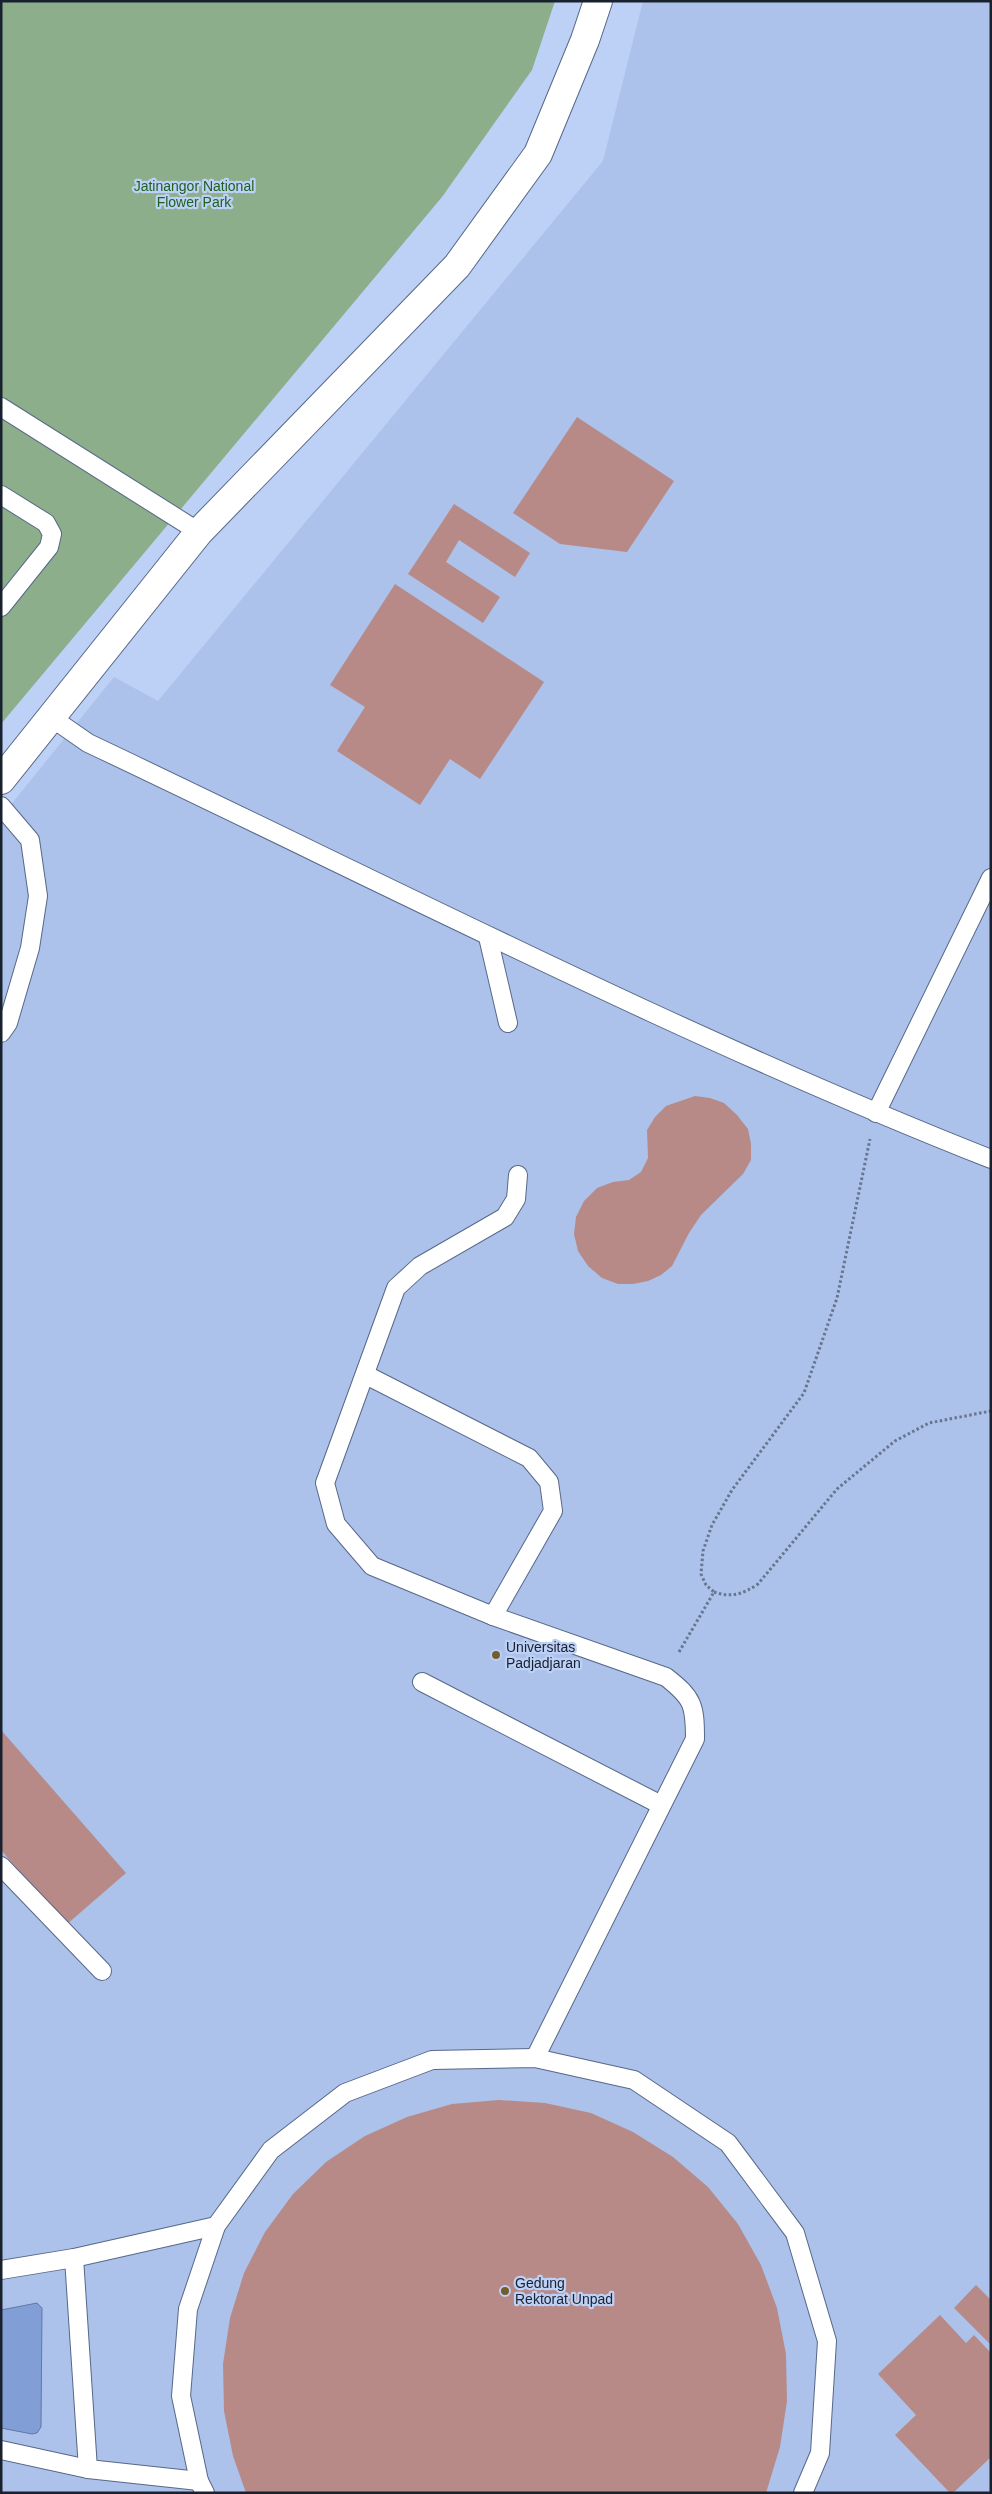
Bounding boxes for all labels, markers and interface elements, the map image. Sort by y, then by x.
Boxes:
park label: Jatinangor National Flower Park [134,178,254,210]
place label: Universitas Padjadjaran [506,1639,581,1671]
marker: Universitas Padjadjaran [490,1649,502,1661]
place label: Gedung Rektorat Unpad [515,2275,613,2307]
marker: Gedung Rektorat Unpad [499,2285,511,2297]

